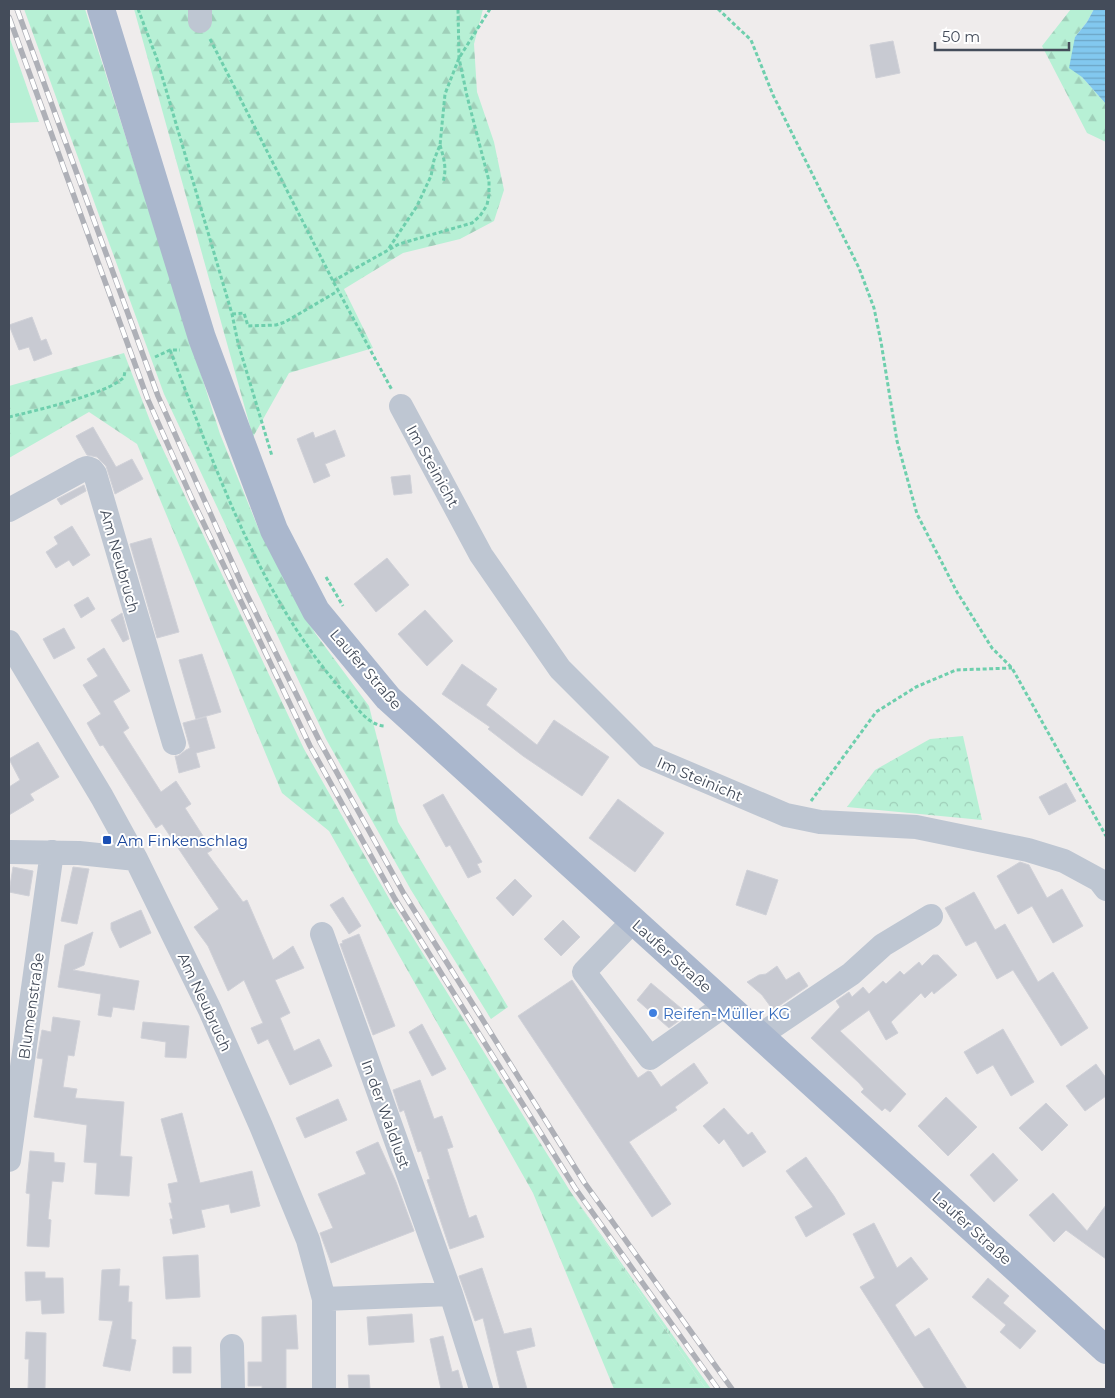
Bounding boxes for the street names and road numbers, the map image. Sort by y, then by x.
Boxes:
street label: Im Steinicht [403,421,463,511]
street label: Am Neubruch [96,507,144,615]
street label: Laufer Straße [326,625,406,713]
street label: Im Steinicht [654,752,746,806]
street label: Laufer Straße [628,915,716,997]
street label: Am Neubruch [174,950,236,1054]
street label: Blumenstraße [14,952,48,1060]
street label: In der Waldlust [358,1057,414,1171]
street label: Laufer Straße [928,1187,1016,1269]

